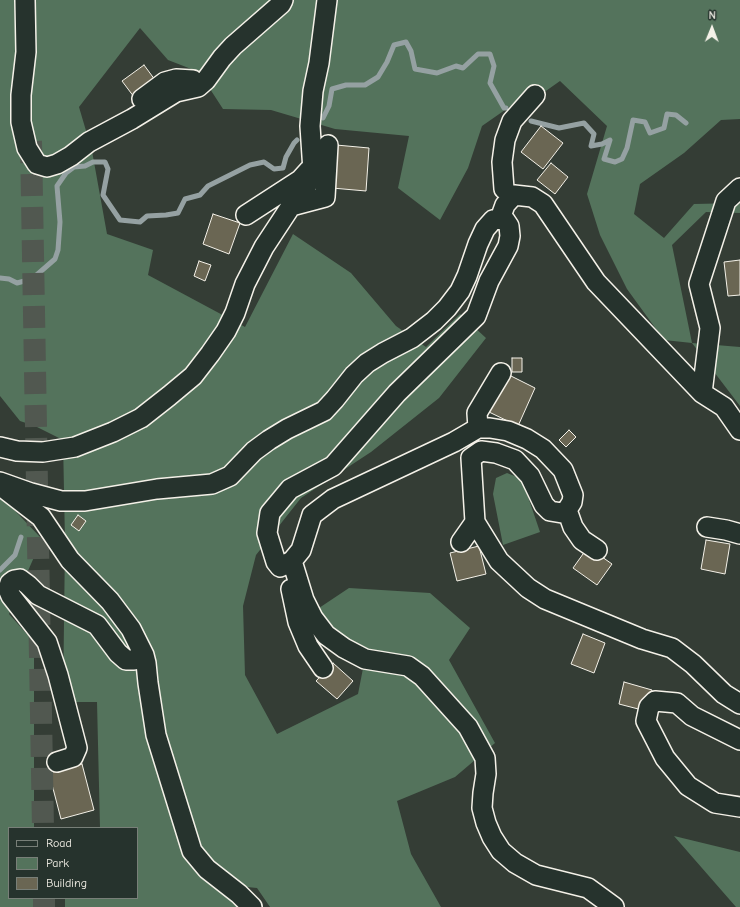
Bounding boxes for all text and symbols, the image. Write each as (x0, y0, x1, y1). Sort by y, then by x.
north arrow (692, 8, 732, 48)
text: N (709, 9, 716, 22)
legend (8, 827, 138, 899)
text: Road (46, 836, 72, 850)
text: Park (46, 856, 69, 870)
text: Building (46, 876, 87, 890)

